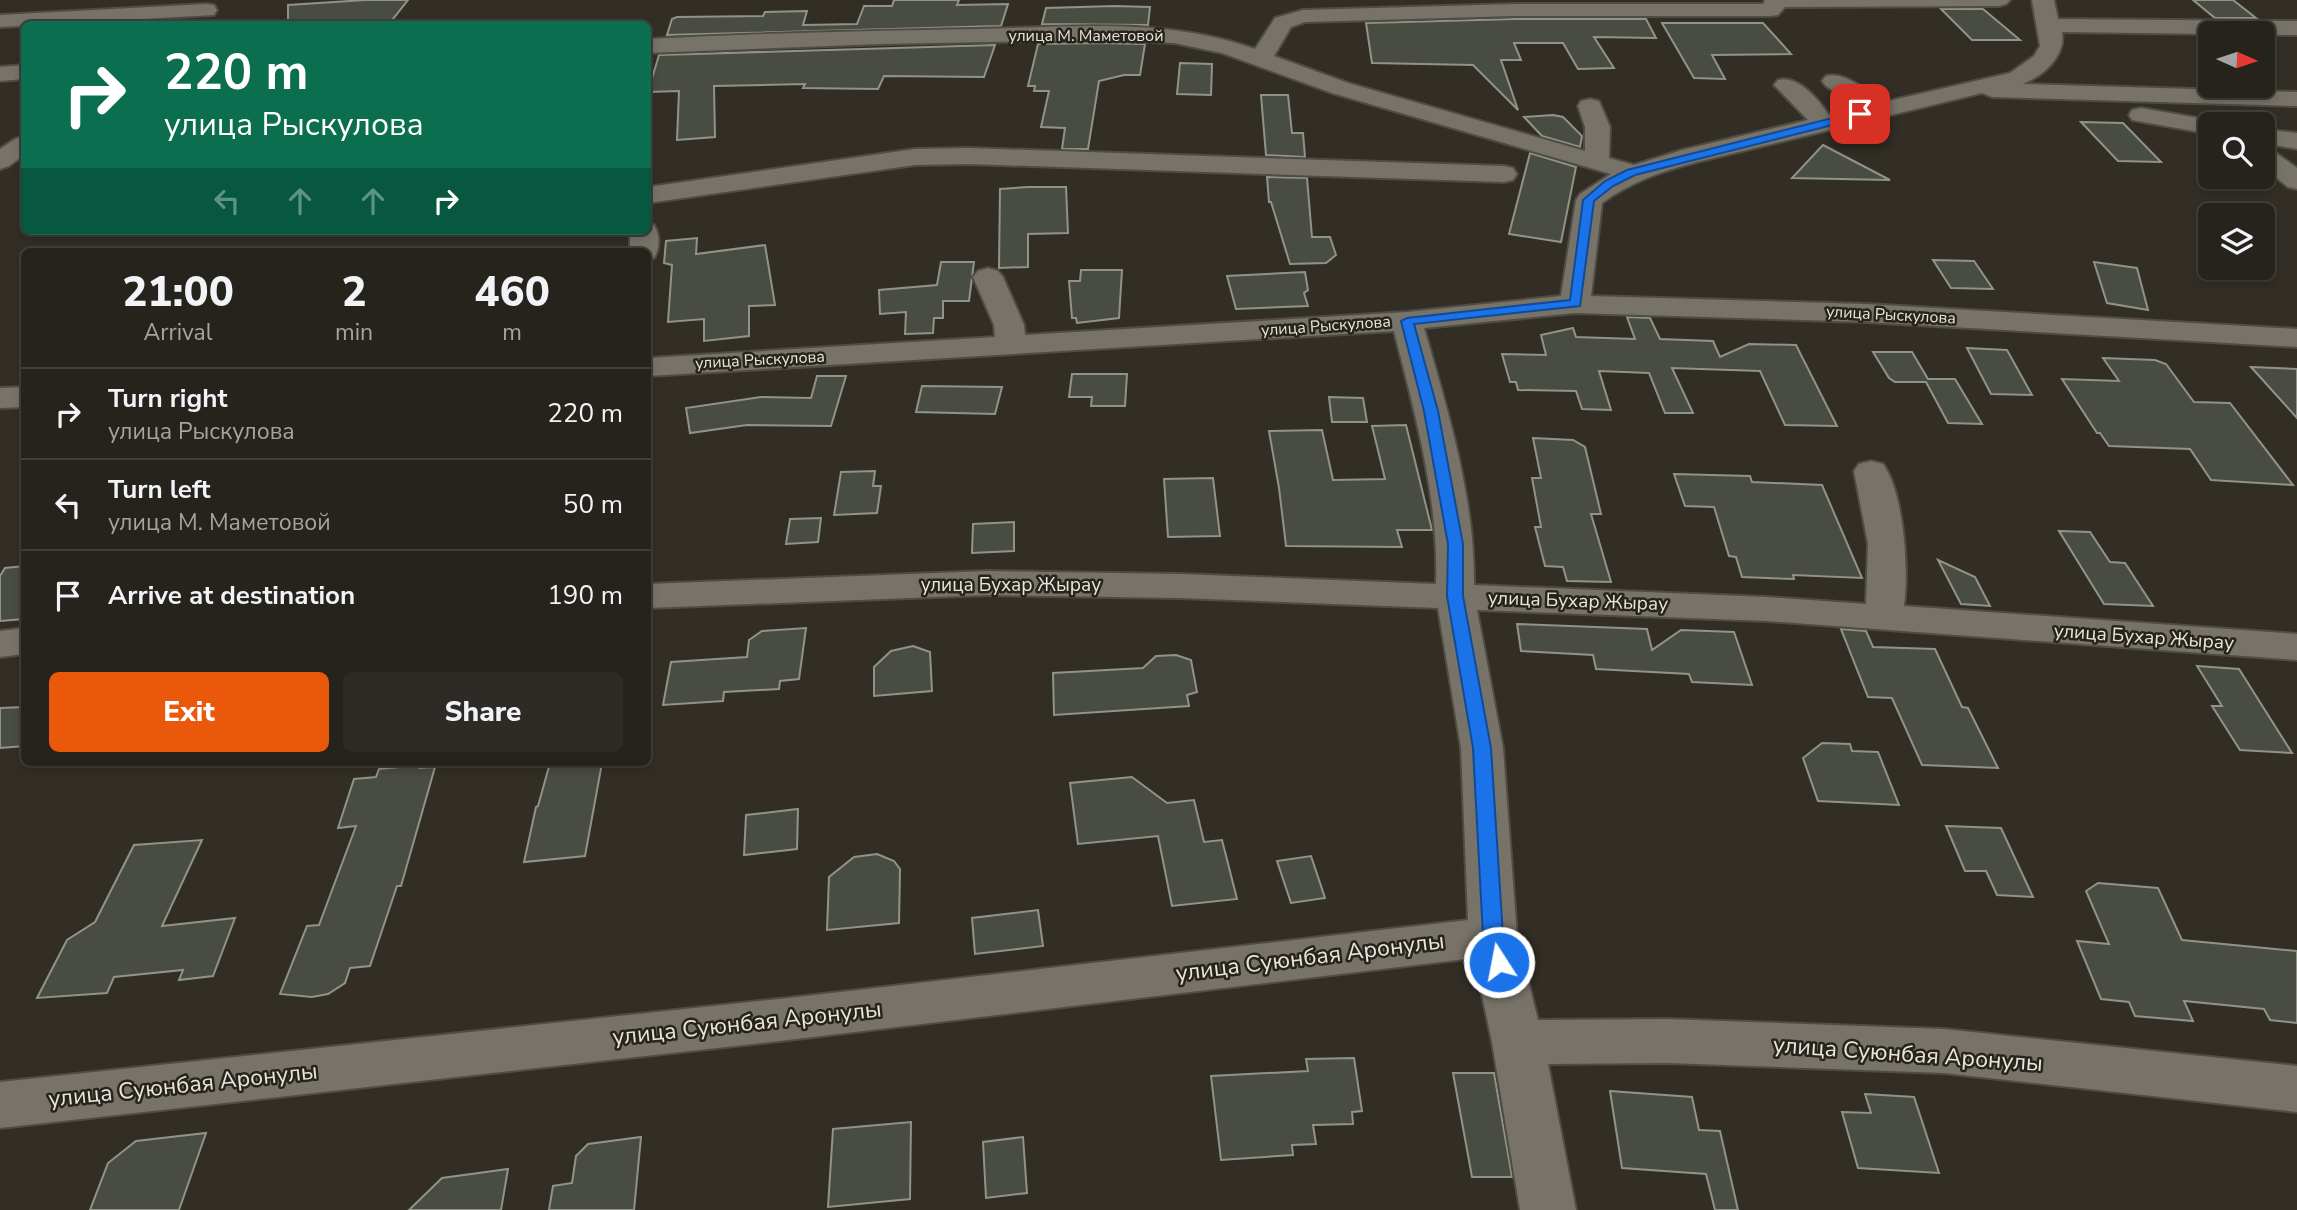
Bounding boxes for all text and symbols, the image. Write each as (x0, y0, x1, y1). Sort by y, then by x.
north arrow (2198, 21, 2275, 98)
map controls (2198, 21, 2275, 280)
street label: улица М. Маметовой (1009, 25, 1163, 47)
text: 220 m (164, 39, 308, 106)
icon: right (49, 49, 140, 140)
pin (1830, 84, 1890, 144)
icon: arrive (1841, 95, 1879, 133)
text: улица Рыскулова (164, 103, 424, 146)
button: search (2198, 112, 2275, 189)
icon: left (208, 182, 246, 220)
icon: ahead (281, 182, 319, 220)
icon: ahead (354, 182, 392, 220)
icon: right (427, 182, 465, 220)
button: layers (2198, 203, 2275, 280)
text: 21:00 (122, 264, 234, 321)
text: 2 (341, 264, 367, 321)
text: 460 (474, 264, 550, 321)
street label: улица Рыскулова (1826, 301, 1956, 329)
street label: улица Рыскулова (1260, 310, 1392, 342)
text: Arrival (143, 317, 213, 348)
text: min (335, 317, 373, 348)
text: m (502, 317, 522, 348)
street label: улица Рыскулова (695, 346, 825, 374)
text: Turn right (108, 381, 227, 416)
icon: right (49, 395, 87, 433)
text: 220 m (547, 396, 623, 431)
text: улица Рыскулова (108, 416, 295, 447)
text: Turn left (108, 472, 211, 507)
icon: left (49, 486, 87, 524)
text: 50 m (563, 487, 623, 522)
text: улица М. Маметовой (108, 507, 331, 538)
street label: улица Бухар Жырау (921, 572, 1101, 598)
icon: arrive (49, 577, 87, 615)
text: Arrive at destination (108, 578, 355, 613)
text: 190 m (547, 578, 623, 613)
street label: улица Бухар Жырау (1487, 585, 1669, 617)
street label: улица Бухар Жырау (2053, 618, 2235, 656)
button: Exit (49, 672, 329, 752)
button: Share (343, 672, 623, 752)
street label: улица Суюнбая Аронулы (1174, 925, 1446, 989)
position arrow (1462, 925, 1536, 999)
street label: улица Суюнбая Аронулы (611, 993, 883, 1053)
street label: улица Суюнбая Аронулы (1772, 1029, 2044, 1079)
street label: улица Суюнбая Аронулы (47, 1055, 319, 1115)

